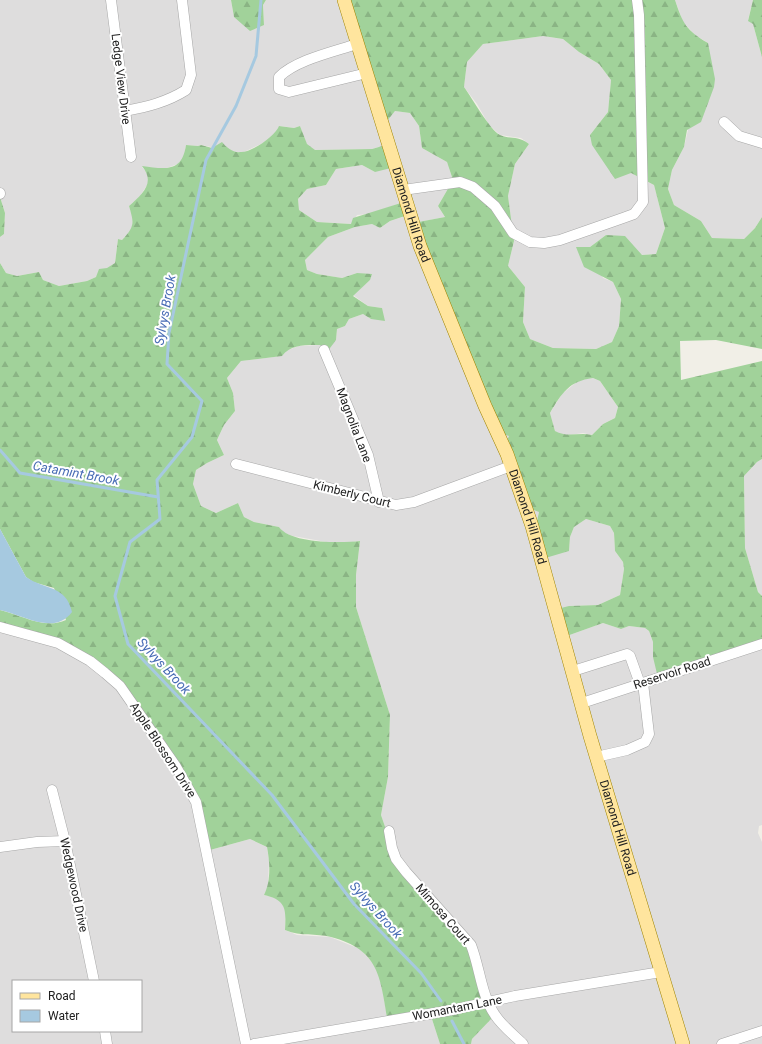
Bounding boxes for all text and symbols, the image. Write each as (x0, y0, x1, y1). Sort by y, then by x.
street label: Ledge View Drive (108, 33, 134, 125)
street label: Diamond Hill Road (389, 166, 433, 264)
water label: Sylvys Brook (151, 273, 179, 346)
street label: Magnolia Lane (333, 386, 375, 464)
water label: Catamint Brook (32, 458, 121, 488)
street label: Diamond Hill Road (506, 467, 549, 566)
street label: Kimberly Court (312, 478, 392, 510)
water label: Sylvys Brook (134, 635, 194, 698)
street label: Reservoir Road (632, 654, 712, 692)
street label: Apple Blossom Drive (127, 700, 199, 800)
street label: Diamond Hill Road (597, 778, 639, 877)
street label: Wedgewood Drive (57, 837, 91, 933)
water label: Sylvys Brook (347, 879, 406, 942)
street label: Mimosa Court (413, 881, 473, 947)
legend (12, 980, 142, 1032)
text: Road (48, 989, 76, 1003)
street label: Womantam Lane (411, 992, 503, 1024)
text: Water (48, 1009, 79, 1023)

